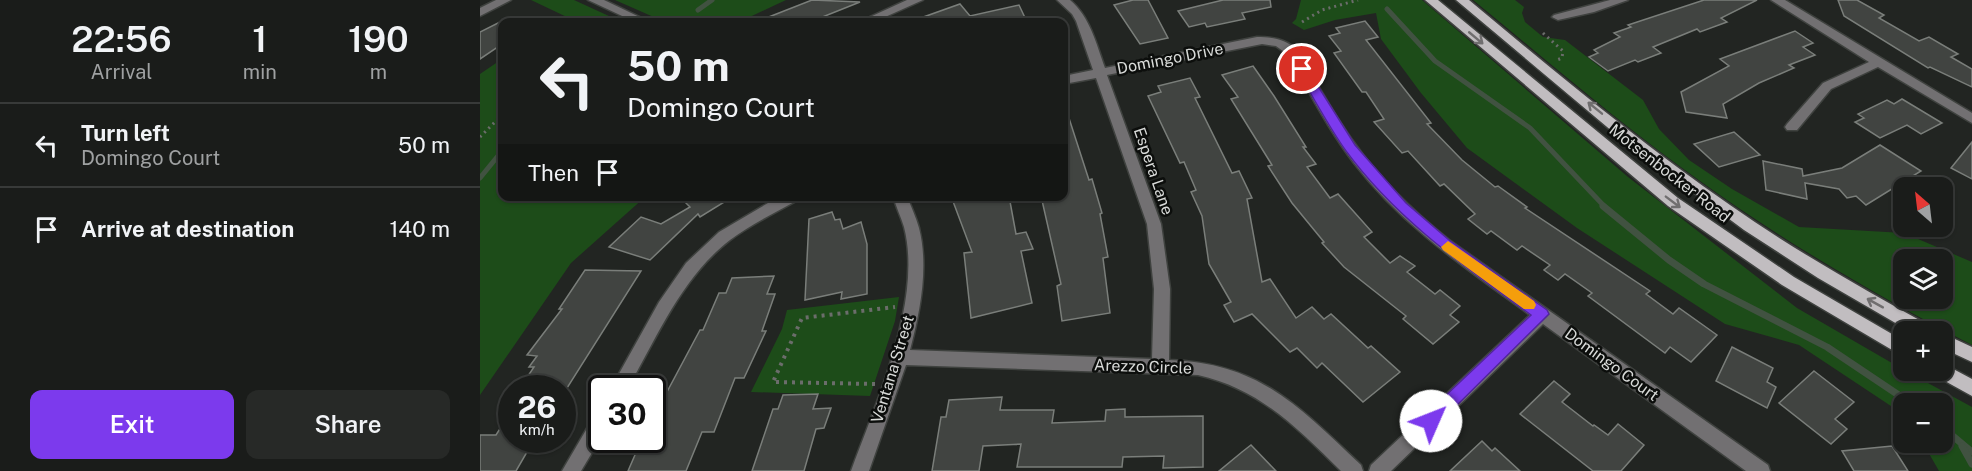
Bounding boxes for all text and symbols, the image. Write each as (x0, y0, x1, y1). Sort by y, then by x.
text: 22:56 (71, 18, 172, 60)
text: 1 (252, 18, 267, 60)
text: 190 (348, 18, 409, 60)
one-way arrow (1468, 31, 1483, 45)
street label: Domingo Drive (1115, 39, 1225, 78)
text: 50 m (627, 41, 730, 90)
icon: left (528, 42, 606, 120)
pin (1276, 43, 1327, 94)
icon: arrive (1285, 52, 1318, 85)
text: Arrival (91, 60, 152, 84)
text: min (243, 60, 277, 84)
text: m (370, 60, 387, 84)
text: Domingo Court (627, 91, 815, 123)
one-way arrow (1587, 102, 1603, 115)
text: Turn left (81, 120, 170, 146)
street label: Motsenbocker Road (1605, 120, 1734, 227)
street label: Espera Lane (1130, 125, 1177, 217)
icon: left (30, 129, 63, 162)
text: 50 m (398, 132, 450, 158)
text: Domingo Court (81, 146, 220, 170)
icon: arrive (591, 156, 624, 189)
text: Then (528, 160, 579, 186)
north arrow (1893, 177, 1953, 237)
map controls (1893, 177, 1953, 453)
one-way arrow (1664, 196, 1680, 208)
icon: arrive (30, 213, 63, 246)
text: Arrive at destination (81, 216, 294, 242)
text: 140 m (389, 216, 450, 242)
button: layers (1893, 249, 1953, 309)
one-way arrow (1867, 297, 1884, 309)
street label: Ventana Street (867, 313, 918, 425)
button: + (1893, 321, 1953, 381)
street label: Domingo Court (1561, 324, 1662, 405)
street label: Arezzo Circle (1094, 355, 1192, 378)
speed limit sign: 30 (588, 375, 666, 453)
text: 26 (518, 389, 556, 425)
position arrow (1399, 389, 1463, 453)
button: Exit (30, 390, 234, 459)
button: Share (246, 390, 450, 459)
button: − (1893, 393, 1953, 453)
text: km/h (519, 421, 555, 438)

